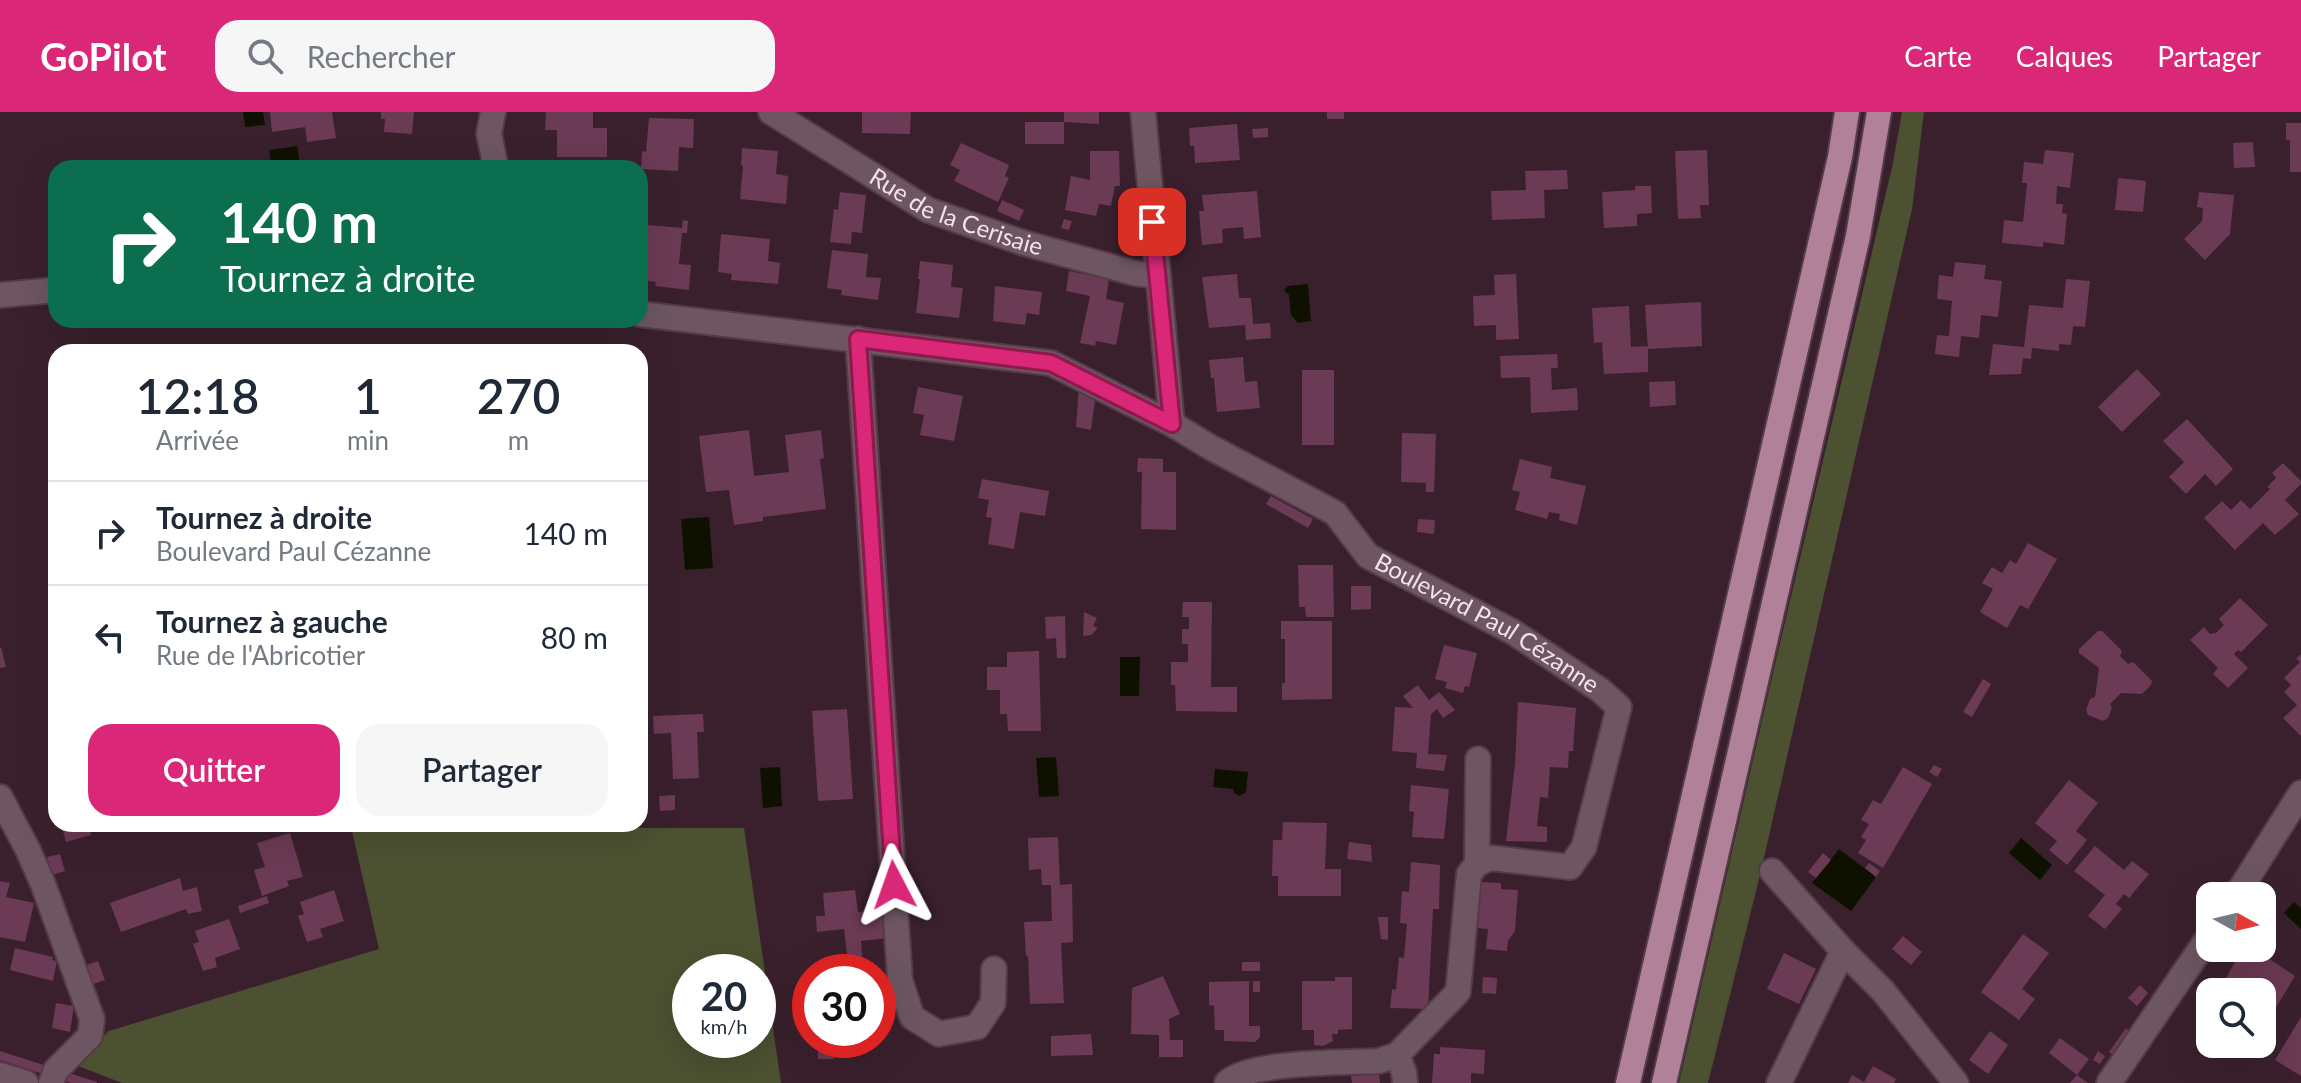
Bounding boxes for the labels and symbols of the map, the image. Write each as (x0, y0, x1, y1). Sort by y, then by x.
street label: Rue de la Cerisaie (865, 161, 1046, 260)
pin (1118, 188, 1186, 256)
street label: Boulevard Paul Cézanne (1370, 546, 1605, 698)
position arrow (852, 843, 936, 927)
north arrow (2196, 882, 2276, 962)
speed limit sign: 30 (792, 954, 896, 1058)

